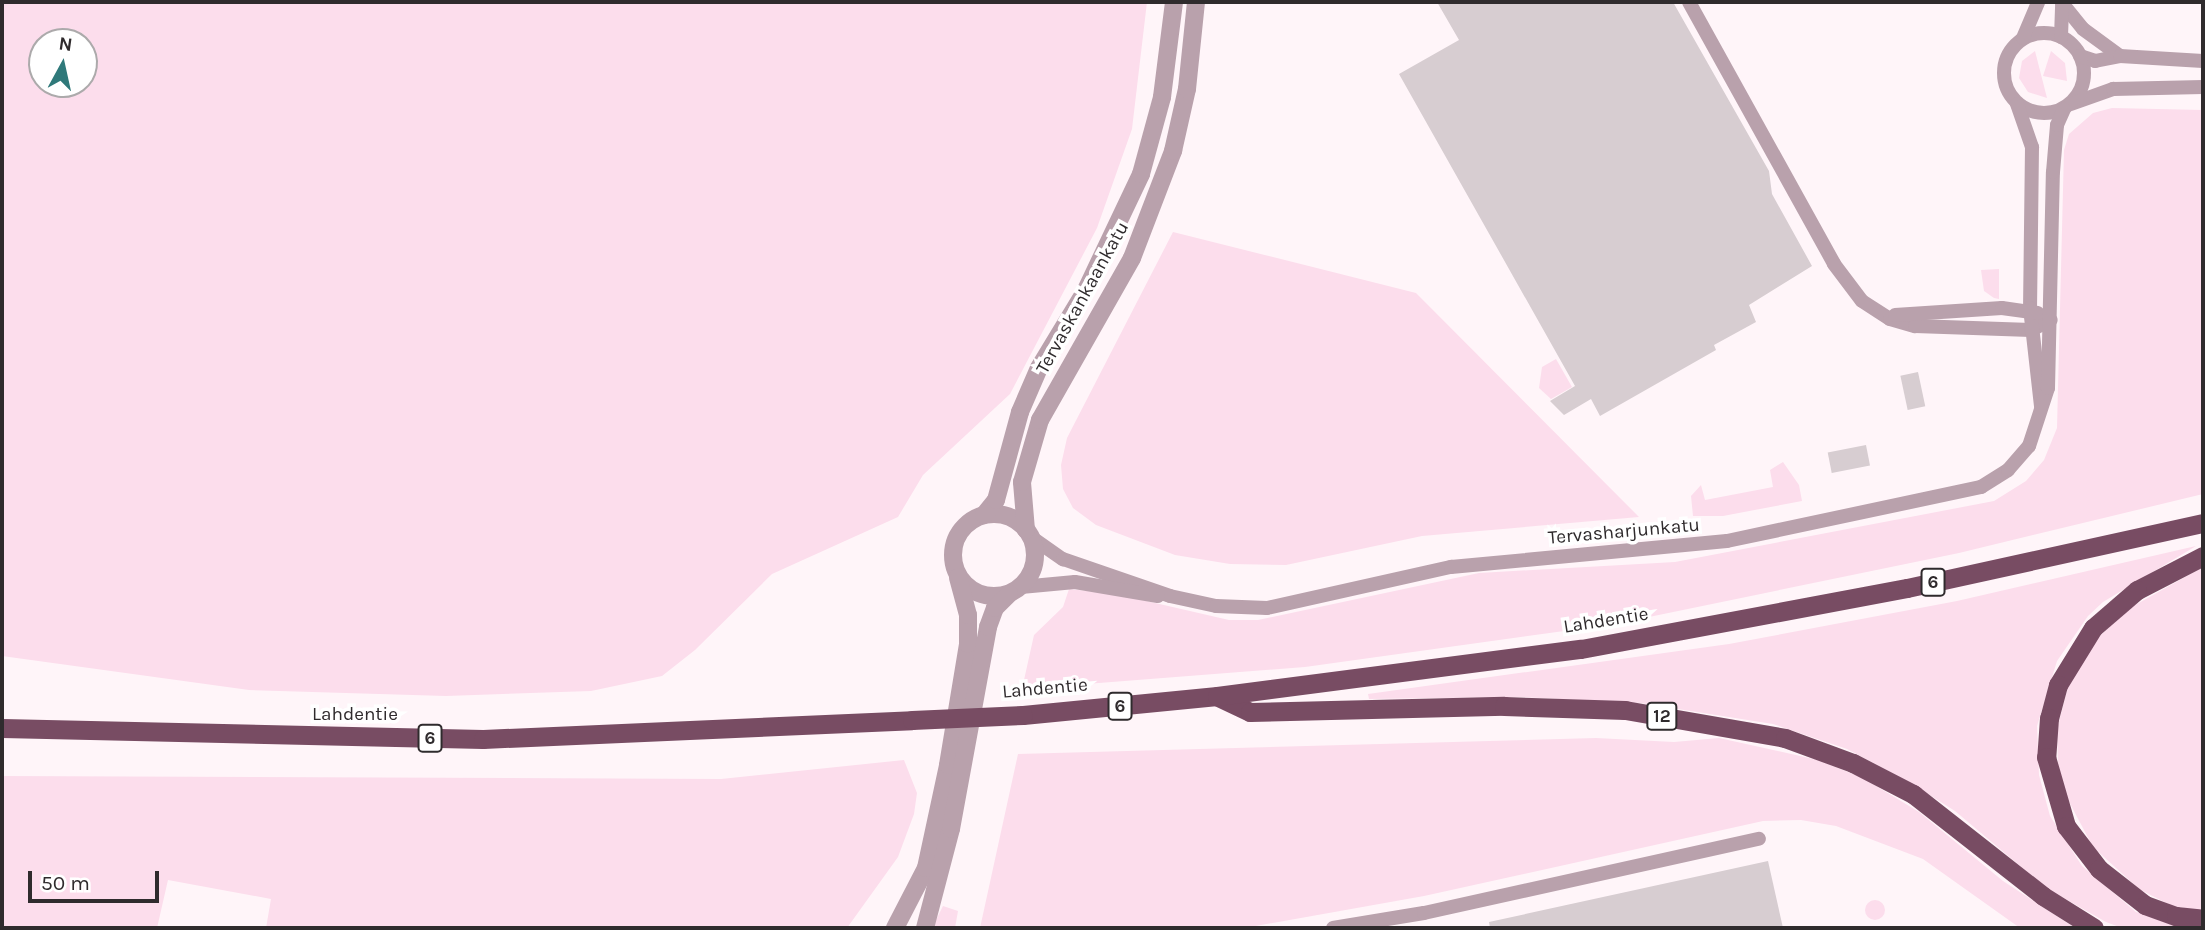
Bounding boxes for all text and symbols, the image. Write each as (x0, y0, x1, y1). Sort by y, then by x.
north arrow (28, 28, 98, 98)
text: N (57, 32, 74, 56)
street label: Tervaskankaankatu (1032, 218, 1134, 378)
street label: Tervasharjunkatu (1547, 514, 1701, 550)
road number: 6 (1919, 568, 1947, 596)
street label: Lahdentie (1562, 603, 1650, 639)
street label: Lahdentie (1001, 674, 1089, 704)
road number: 6 (1106, 692, 1134, 720)
road number: 12 (1646, 702, 1678, 730)
street label: Lahdentie (312, 704, 398, 726)
road number: 6 (416, 724, 444, 752)
scale bar (32, 856, 163, 900)
text: 50 m (41, 871, 90, 895)

